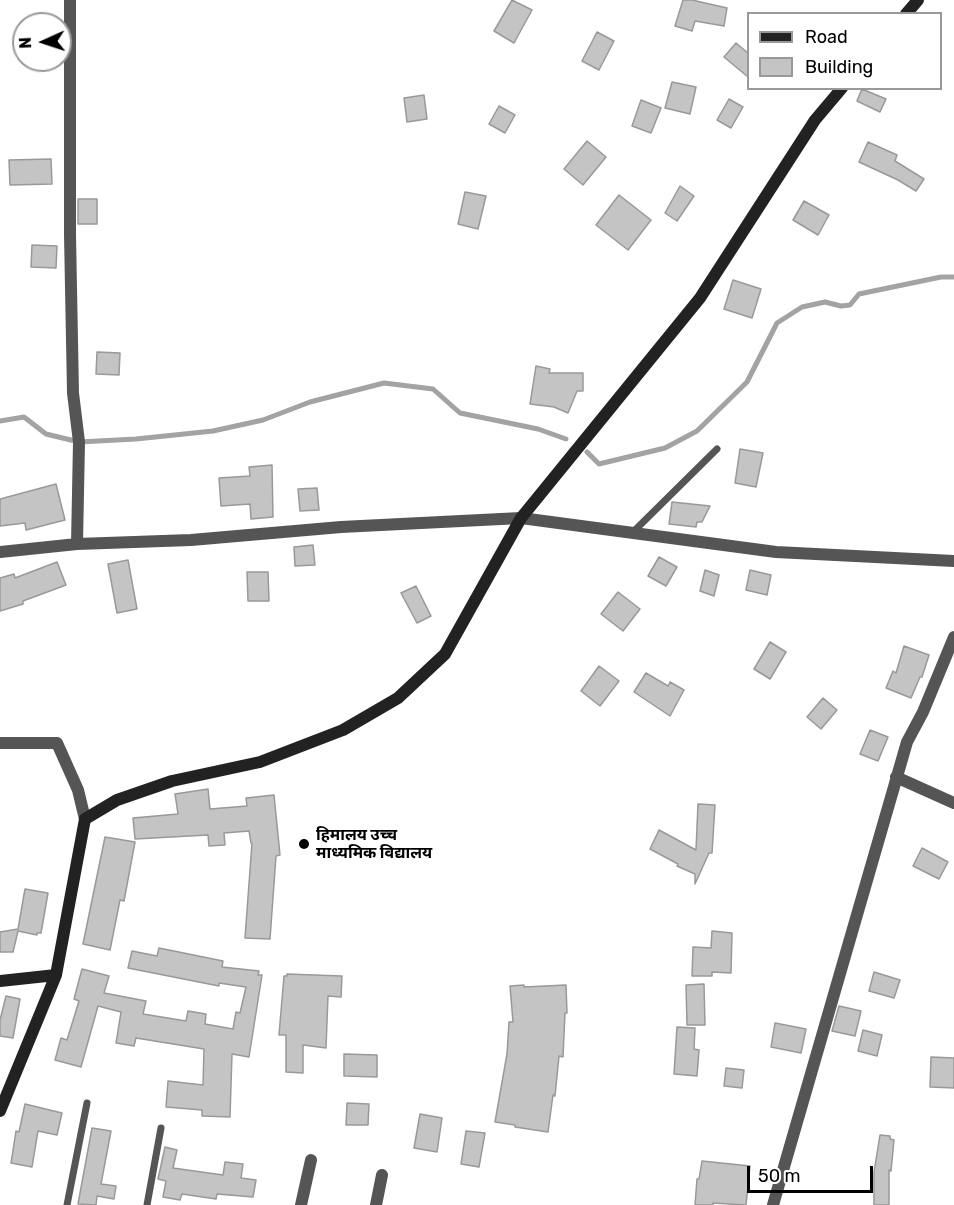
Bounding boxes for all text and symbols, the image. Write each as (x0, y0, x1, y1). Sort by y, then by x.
north arrow (12, 12, 72, 72)
legend (747, 12, 942, 90)
text: Road (805, 26, 848, 48)
text: N (16, 37, 35, 49)
text: Building (805, 56, 873, 78)
place label: हिमालय उच्च माध्यमिक विद्यालय (316, 825, 432, 863)
marker: हिमालय उच्च माध्यमिक विद्यालय (297, 837, 311, 851)
scale bar (750, 1154, 876, 1192)
text: 50 m (758, 1165, 801, 1187)

